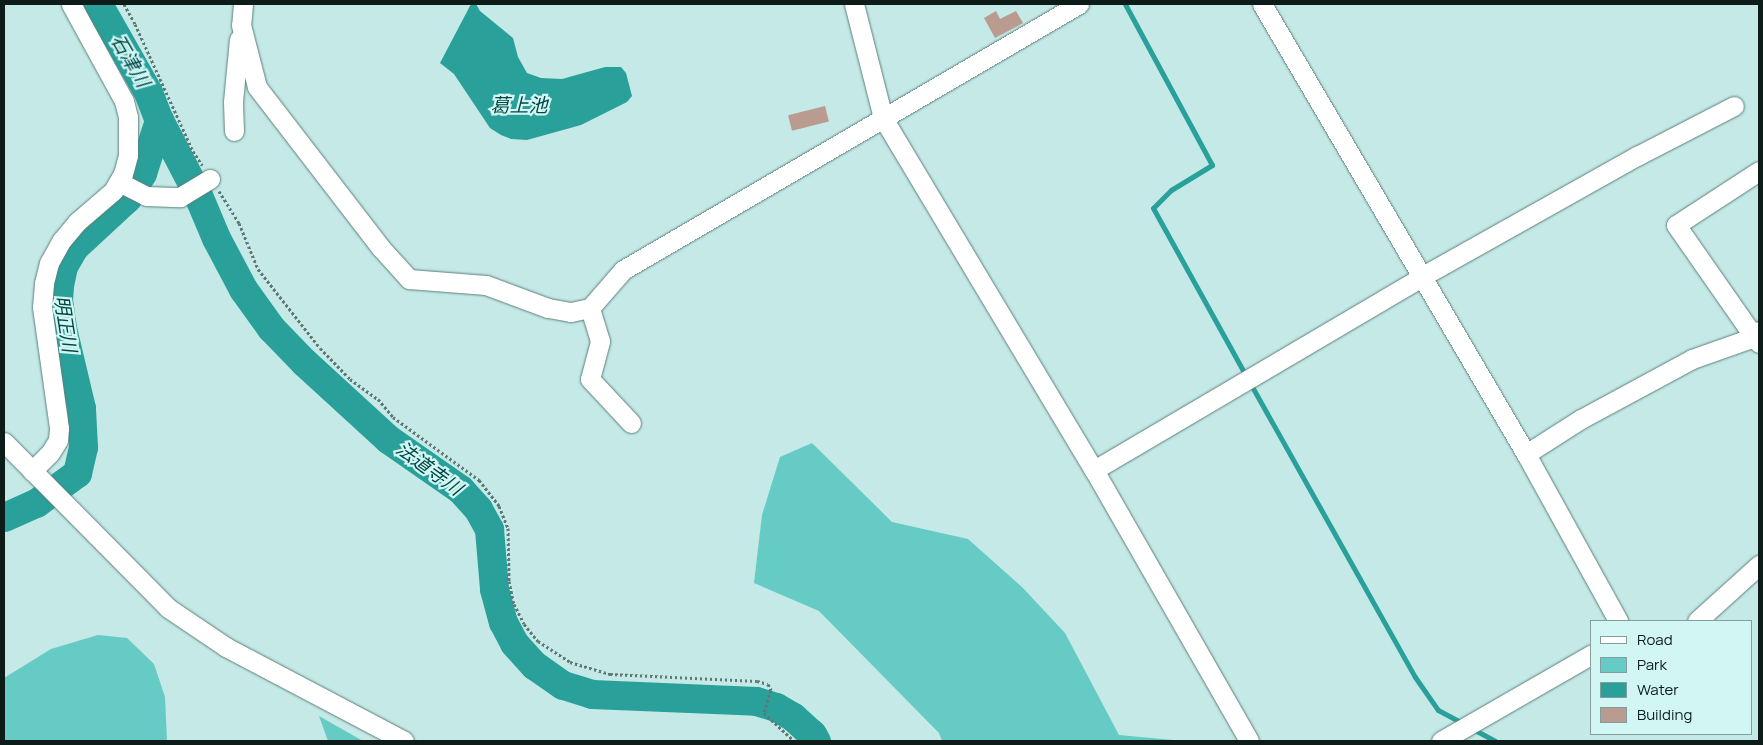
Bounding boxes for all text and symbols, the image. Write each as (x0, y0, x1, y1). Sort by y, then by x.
water label: 石津川 (106, 31, 154, 91)
water label: 葛上池 (491, 95, 547, 117)
water label: 明正川 (49, 294, 81, 354)
water label: 法道寺川 (392, 437, 466, 501)
legend (1590, 620, 1753, 735)
text: Road (1637, 629, 1673, 650)
text: Park (1637, 654, 1667, 675)
text: Water (1637, 679, 1679, 700)
text: Building (1637, 704, 1692, 725)

